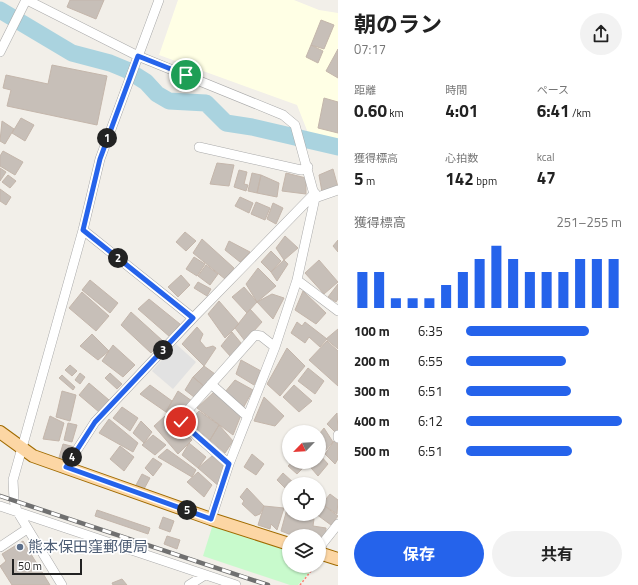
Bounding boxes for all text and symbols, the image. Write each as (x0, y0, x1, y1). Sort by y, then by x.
text: 朝のラン (354, 7, 442, 41)
button: share (580, 13, 622, 55)
text: 07:17 (354, 39, 386, 59)
pin (169, 58, 203, 92)
icon: arrive (175, 64, 197, 86)
text: 距離 (354, 82, 376, 98)
text: 時間 (445, 82, 467, 98)
text: ペース (537, 82, 569, 98)
text: 0.60 (354, 98, 387, 124)
text: 4:01 (445, 98, 478, 124)
text: 6:41 (537, 98, 570, 124)
text: km (387, 105, 404, 121)
text: /km (570, 105, 591, 121)
pin: 1 (97, 128, 117, 148)
text: 1 (104, 130, 110, 146)
text: kcal (537, 149, 555, 165)
text: 獲得標高 (354, 150, 398, 166)
text: 心拍数 (445, 150, 478, 166)
text: 47 (537, 165, 556, 191)
text: 5 (354, 166, 364, 192)
text: 142 (445, 166, 474, 192)
text: m (364, 173, 375, 189)
text: bpm (474, 173, 497, 189)
text: 獲得標高 (354, 212, 406, 232)
text: 251–255 m (556, 212, 622, 232)
pin: 2 (108, 248, 128, 268)
text: 2 (115, 250, 121, 266)
text: 100 m (354, 321, 390, 341)
text: 6:35 (418, 321, 443, 341)
pin: 3 (153, 340, 173, 360)
text: 3 (160, 342, 166, 358)
text: 200 m (354, 351, 390, 371)
text: 6:55 (418, 351, 443, 371)
text: 300 m (354, 381, 390, 401)
text: 6:51 (418, 381, 443, 401)
pin (164, 405, 198, 439)
icon: check (170, 411, 192, 433)
text: 400 m (354, 411, 390, 431)
text: 6:12 (418, 411, 443, 431)
north arrow (282, 425, 326, 469)
map controls (282, 425, 326, 573)
text: 500 m (354, 441, 390, 461)
text: 6:51 (418, 441, 443, 461)
pin: 4 (62, 447, 82, 467)
text: 4 (69, 449, 75, 465)
button: locate (282, 477, 326, 521)
pin: 5 (177, 500, 197, 520)
text: 5 (184, 502, 190, 518)
button: layers (282, 529, 326, 573)
button: 保存 (354, 531, 484, 577)
button: 共有 (492, 531, 622, 577)
place label: 熊本保田窪郵便局 (28, 535, 148, 558)
marker: 熊本保田窪郵便局 (15, 542, 25, 552)
scale bar (12, 557, 82, 576)
text: 50 m (18, 558, 42, 574)

